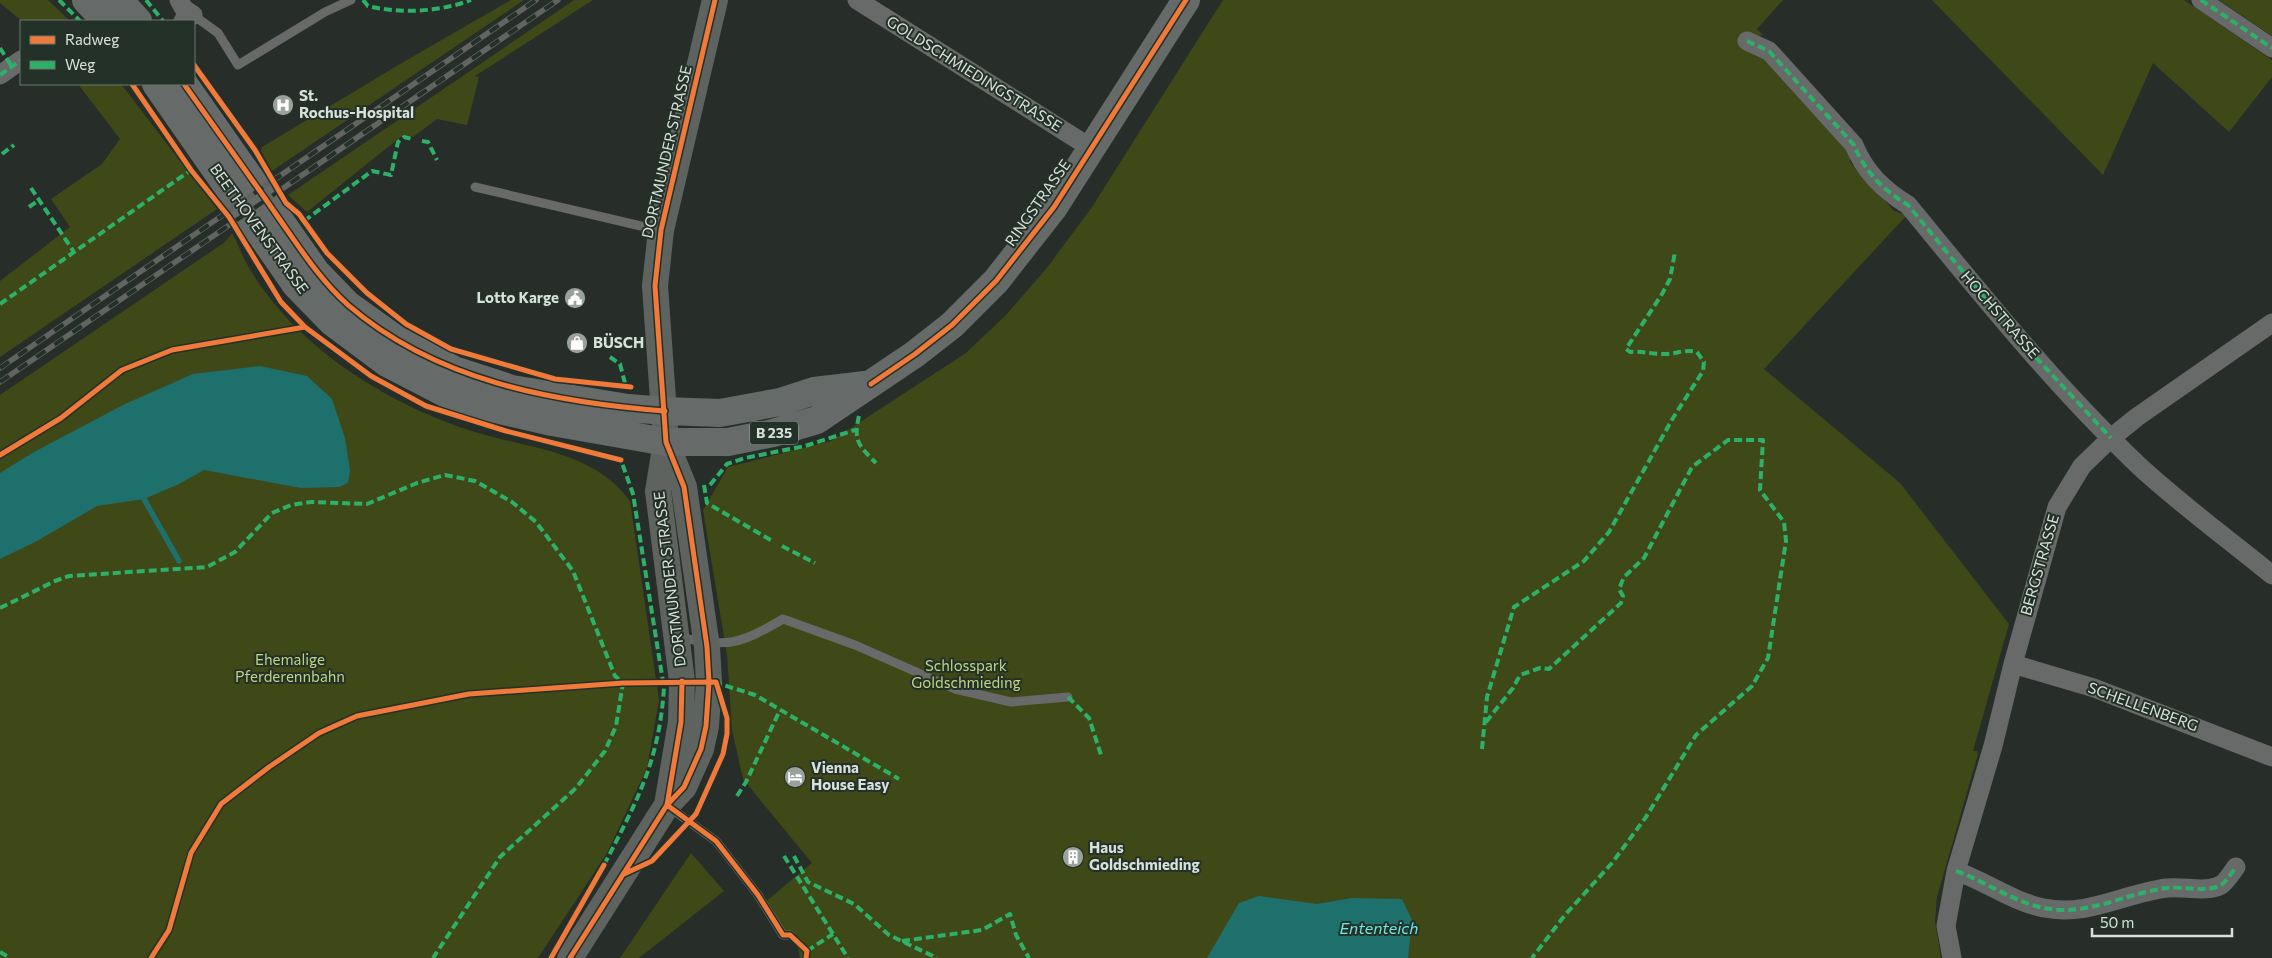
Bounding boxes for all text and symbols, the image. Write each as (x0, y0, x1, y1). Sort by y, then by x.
street label: GOLDSCHMIEDINGSTRASSE (884, 12, 1066, 135)
legend (20, 20, 195, 85)
text: Radweg (65, 30, 119, 48)
text: Weg (65, 55, 95, 73)
street label: DORTMUNDER STRASSE (637, 64, 695, 240)
place label: St. Rochus-Hospital (299, 86, 414, 121)
hospital icon: St. Rochus-Hospital (271, 93, 295, 117)
street label: RINGSTRASSE (1001, 156, 1074, 249)
street label: BEETHOVENSTRASSE (207, 160, 313, 297)
street label: HOCHSTRASSE (1958, 267, 2044, 362)
public building icon: Lotto Karge (563, 286, 587, 310)
place label: Lotto Karge (476, 288, 559, 306)
shop icon: BÜSCH (565, 331, 589, 355)
place label: BÜSCH (593, 333, 644, 351)
road number: B 235 (750, 422, 798, 444)
street label: DORTMUNDER STRASSE (649, 490, 689, 668)
street label: BERGSTRASSE (2016, 512, 2062, 617)
park label: Ehemalige Pferderennbahn (235, 650, 345, 685)
park label: Schlosspark Goldschmieding (911, 656, 1021, 691)
street label: SCHELLENBERG (2086, 678, 2201, 734)
place label: Vienna House Easy (811, 758, 890, 793)
hotel icon: Vienna House Easy (783, 765, 807, 789)
place label: Haus Goldschmieding (1089, 838, 1200, 873)
building icon: Haus Goldschmieding (1061, 845, 1085, 869)
scale bar (2092, 906, 2232, 938)
text: 50 m (2100, 913, 2134, 931)
water label: Ententeich (1340, 918, 1418, 937)

